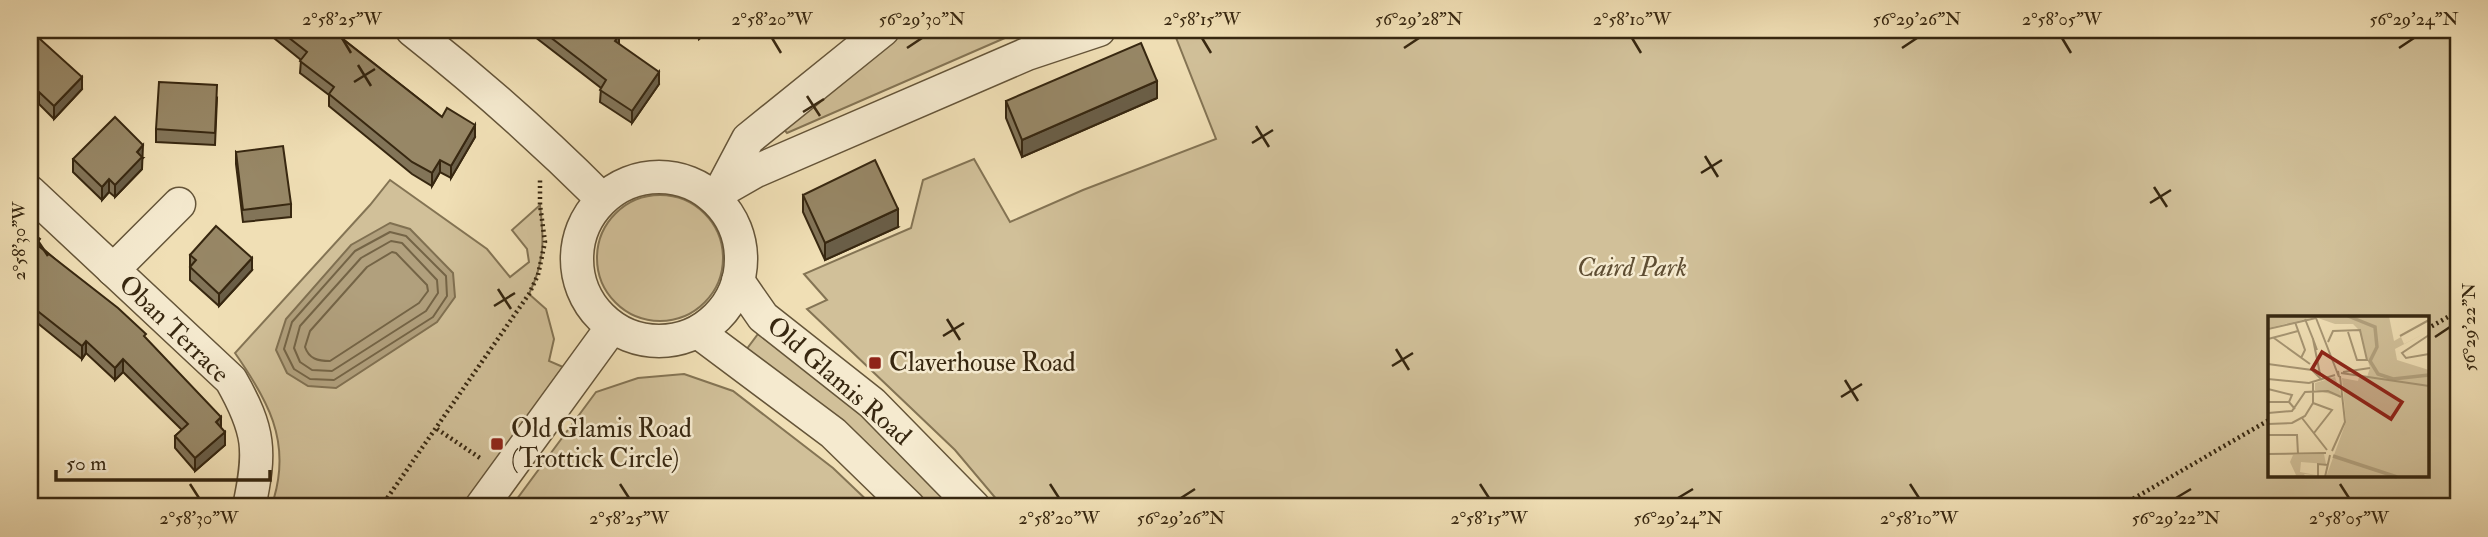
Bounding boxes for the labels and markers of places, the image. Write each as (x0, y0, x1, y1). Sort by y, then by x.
place label: Claverhouse Road (889, 347, 1076, 379)
marker: Claverhouse Road (867, 355, 883, 371)
place label: Old Glamis Road (Trottick Circle) (511, 413, 692, 475)
marker: Old Glamis Road (Trottick Circle) (489, 436, 505, 452)

